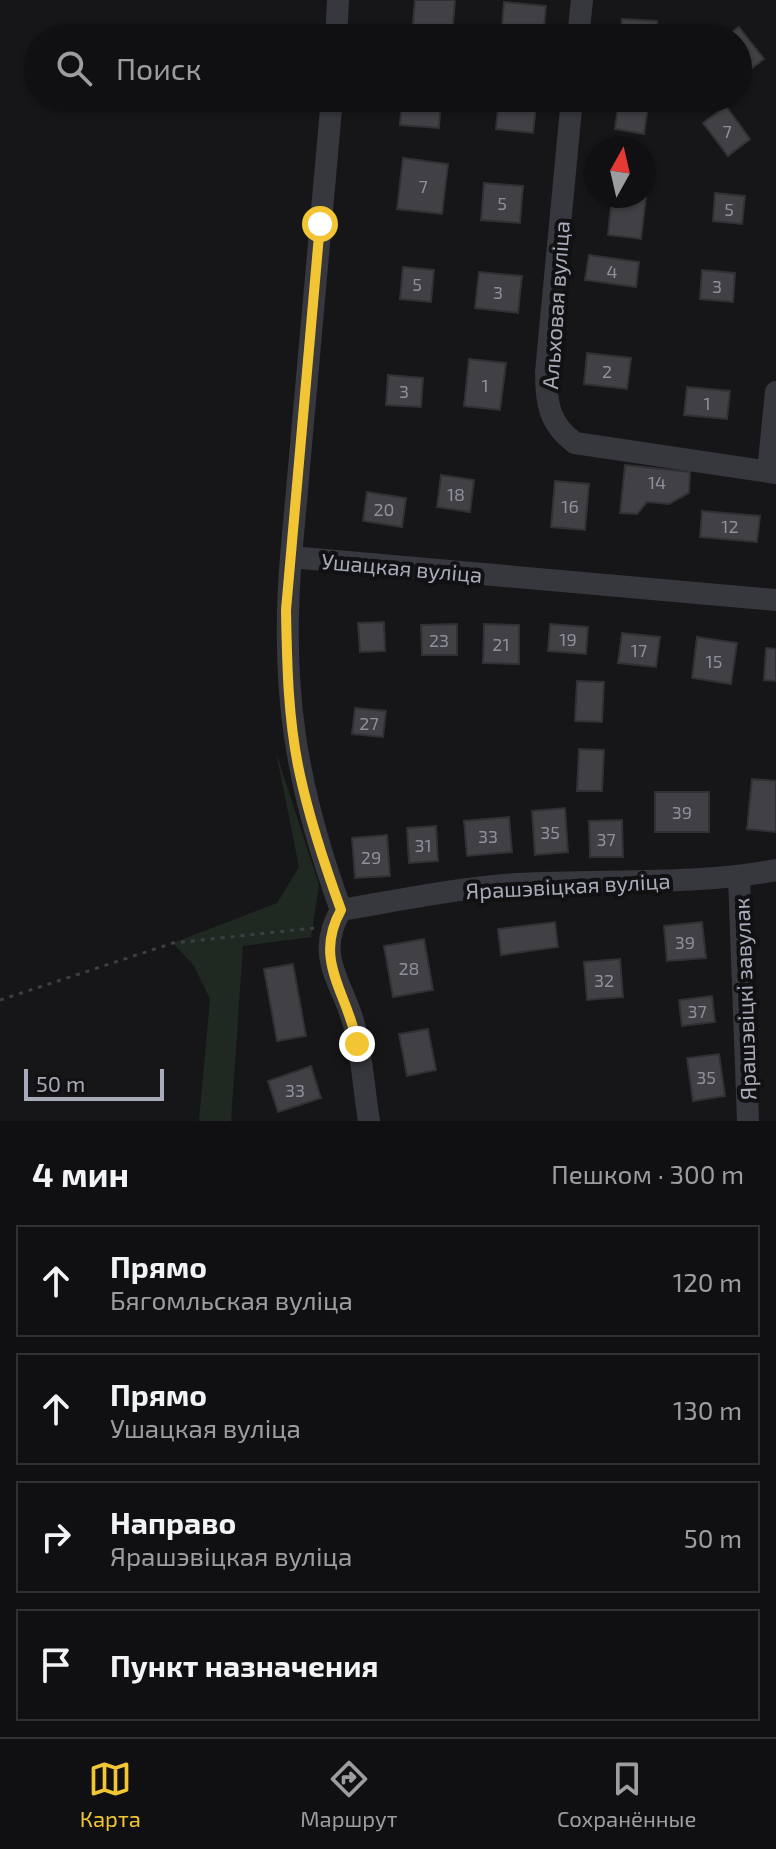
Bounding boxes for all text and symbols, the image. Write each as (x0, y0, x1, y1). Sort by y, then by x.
search box (24, 24, 752, 112)
icon: search (52, 46, 96, 90)
text: Поиск (116, 50, 202, 86)
house number: 7 (722, 120, 732, 142)
north arrow (584, 136, 656, 208)
house number: 7 (418, 175, 428, 197)
house number: 5 (497, 192, 507, 214)
house number: 5 (724, 198, 734, 220)
route start (302, 206, 338, 242)
street label: Альховая вуліца (536, 220, 575, 390)
house number: 4 (606, 260, 618, 282)
house number: 5 (412, 273, 422, 295)
house number: 3 (712, 275, 722, 297)
house number: 3 (493, 281, 503, 303)
house number: 2 (602, 360, 612, 382)
house number: 1 (481, 374, 489, 396)
house number: 3 (399, 380, 409, 402)
house number: 1 (703, 392, 711, 414)
house number: 14 (648, 471, 666, 493)
house number: 18 (447, 483, 465, 505)
house number: 16 (561, 495, 579, 517)
house number: 20 (374, 498, 394, 520)
house number: 12 (721, 515, 739, 537)
street label: Ушацкая вуліца (320, 547, 484, 588)
house number: 19 (559, 628, 577, 650)
house number: 23 (429, 629, 449, 651)
house number: 21 (492, 633, 510, 655)
house number: 17 (631, 639, 647, 661)
house number: 15 (706, 650, 722, 672)
house number: 27 (359, 712, 379, 734)
house number: 39 (672, 801, 692, 823)
house number: 35 (540, 821, 560, 843)
house number: 33 (478, 825, 498, 847)
house number: 37 (596, 828, 616, 850)
house number: 31 (414, 834, 432, 856)
house number: 29 (361, 846, 381, 868)
street label: Ярашэвіцкая вуліца (465, 867, 671, 904)
street label: Ярашэвіцкі завулак (727, 897, 762, 1101)
house number: 39 (675, 931, 695, 953)
house number: 28 (398, 957, 420, 979)
house number: 32 (594, 969, 614, 991)
house number: 37 (687, 1000, 707, 1022)
route end (339, 1026, 375, 1062)
scale bar (24, 1065, 164, 1101)
house number: 35 (696, 1066, 716, 1088)
text: 50 m (36, 1070, 85, 1096)
house number: 33 (285, 1079, 305, 1101)
text: 4 мин (32, 1153, 129, 1194)
text: Пешком · 300 m (551, 1158, 744, 1189)
text: Прямо (110, 1248, 207, 1284)
icon: ahead (34, 1259, 78, 1303)
text: 120 m (673, 1266, 742, 1297)
text: Бягомльская вуліца (110, 1284, 353, 1315)
text: Прямо (110, 1376, 207, 1412)
icon: ahead (34, 1387, 78, 1431)
text: 130 m (673, 1394, 742, 1425)
text: Ушацкая вуліца (110, 1412, 301, 1443)
text: Направо (110, 1504, 236, 1540)
icon: right (34, 1515, 78, 1559)
text: 50 m (684, 1522, 742, 1553)
text: Ярашэвіцкая вуліца (110, 1540, 352, 1571)
icon: arrive (34, 1643, 78, 1687)
text: Пункт назначения (110, 1647, 378, 1683)
tab: Карта (80, 1757, 141, 1831)
tab: Маршрут (300, 1757, 397, 1831)
tab: Сохранённые (557, 1757, 696, 1831)

